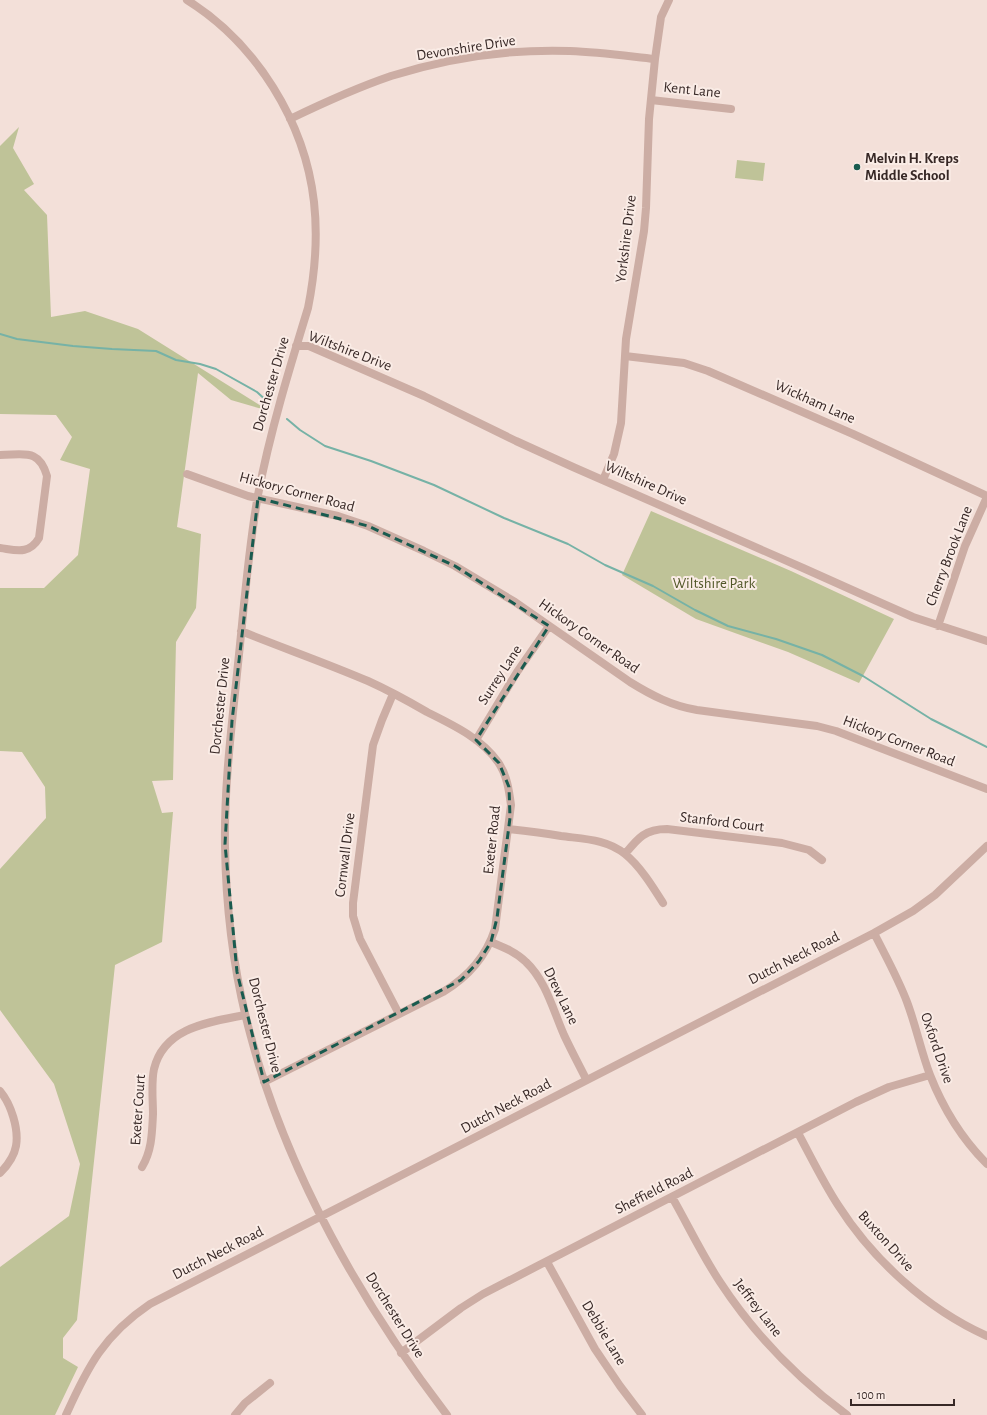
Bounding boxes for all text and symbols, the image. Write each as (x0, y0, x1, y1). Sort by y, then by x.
street label: Devonshire Drive (415, 33, 517, 63)
street label: Kent Lane (663, 80, 721, 100)
place label: Melvin H. Kreps Middle School (865, 151, 959, 183)
marker: Melvin H. Kreps Middle School (852, 162, 862, 172)
street label: Yorkshire Drive (613, 194, 639, 284)
street label: Wiltshire Drive (306, 328, 394, 374)
street label: Dorchester Drive (250, 335, 292, 433)
street label: Wickham Lane (772, 378, 858, 426)
street label: Wiltshire Drive (603, 458, 689, 508)
street label: Hickory Corner Road (238, 469, 357, 515)
street label: Cherry Brook Lane (923, 504, 975, 608)
park label: Wiltshire Park (673, 576, 755, 591)
street label: Hickory Corner Road (536, 596, 642, 676)
street label: Surrey Lane (475, 642, 525, 707)
street label: Dorchester Drive (207, 657, 233, 755)
street label: Hickory Corner Road (841, 713, 957, 769)
street label: Exeter Road (481, 805, 503, 875)
street label: Stanford Court (679, 809, 765, 835)
street label: Cornwall Drive (332, 812, 358, 898)
street label: Dutch Neck Road (746, 929, 842, 987)
street label: Drew Lane (541, 965, 581, 1027)
street label: Dorchester Drive (246, 976, 284, 1074)
street label: Oxford Drive (918, 1011, 956, 1085)
street label: Exeter Court (128, 1074, 148, 1146)
street label: Dutch Neck Road (458, 1076, 554, 1136)
street label: Sheffield Road (613, 1165, 696, 1217)
street label: Buxton Drive (855, 1208, 917, 1274)
street label: Dutch Neck Road (170, 1224, 266, 1282)
street label: Dorchester Drive (363, 1270, 427, 1361)
street label: Jeffrey Lane (731, 1276, 785, 1340)
street label: Debbie Lane (579, 1298, 629, 1368)
scale bar (851, 1381, 954, 1407)
text: 100 m (857, 1389, 885, 1401)

